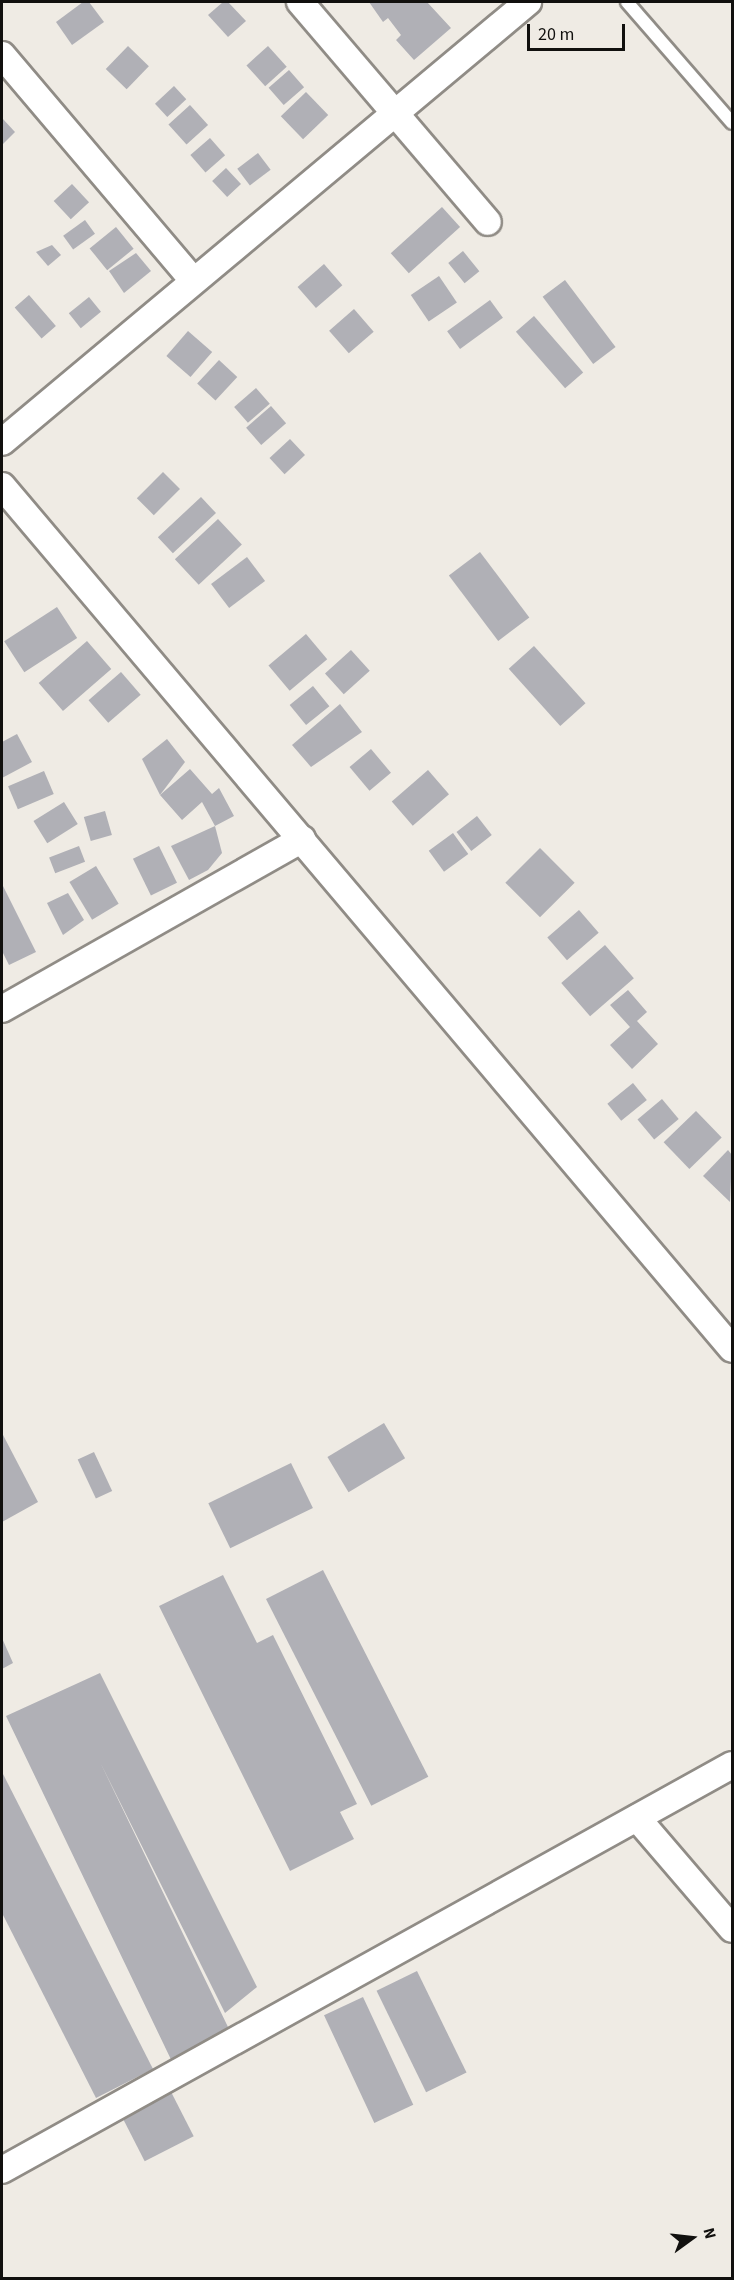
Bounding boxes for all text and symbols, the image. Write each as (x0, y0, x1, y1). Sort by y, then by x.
scale bar (530, 12, 628, 50)
text: 20 m (538, 22, 574, 47)
north arrow (662, 2208, 722, 2268)
text: N (697, 2225, 721, 2241)

